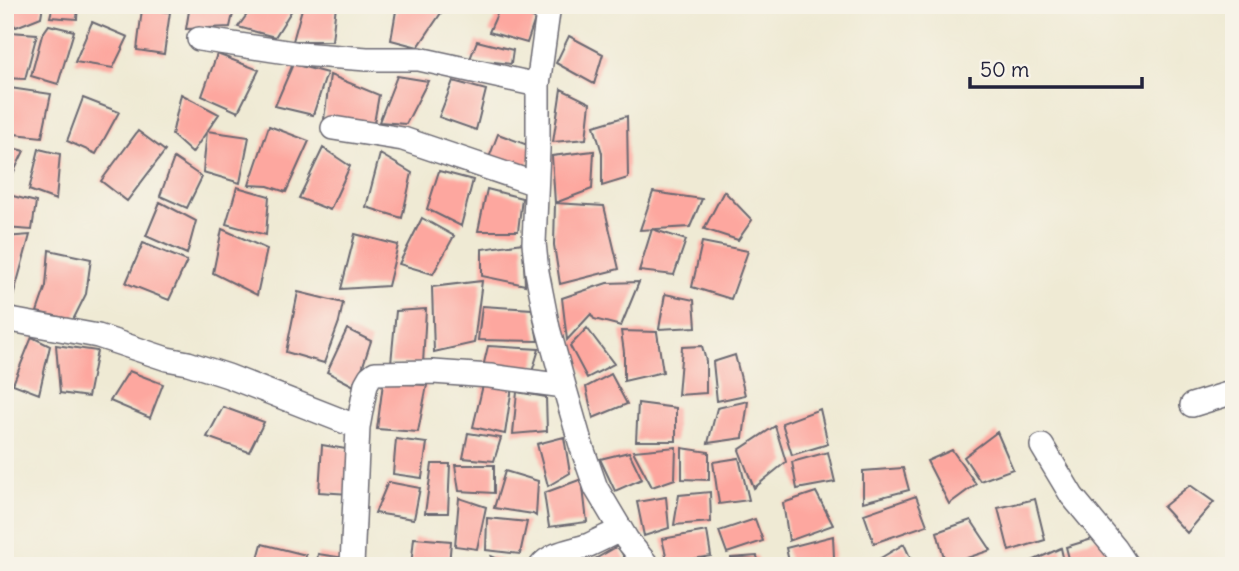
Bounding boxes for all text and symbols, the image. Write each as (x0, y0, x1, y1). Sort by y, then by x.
scale bar (970, 46, 1141, 90)
text: 50 m (980, 56, 1029, 83)

